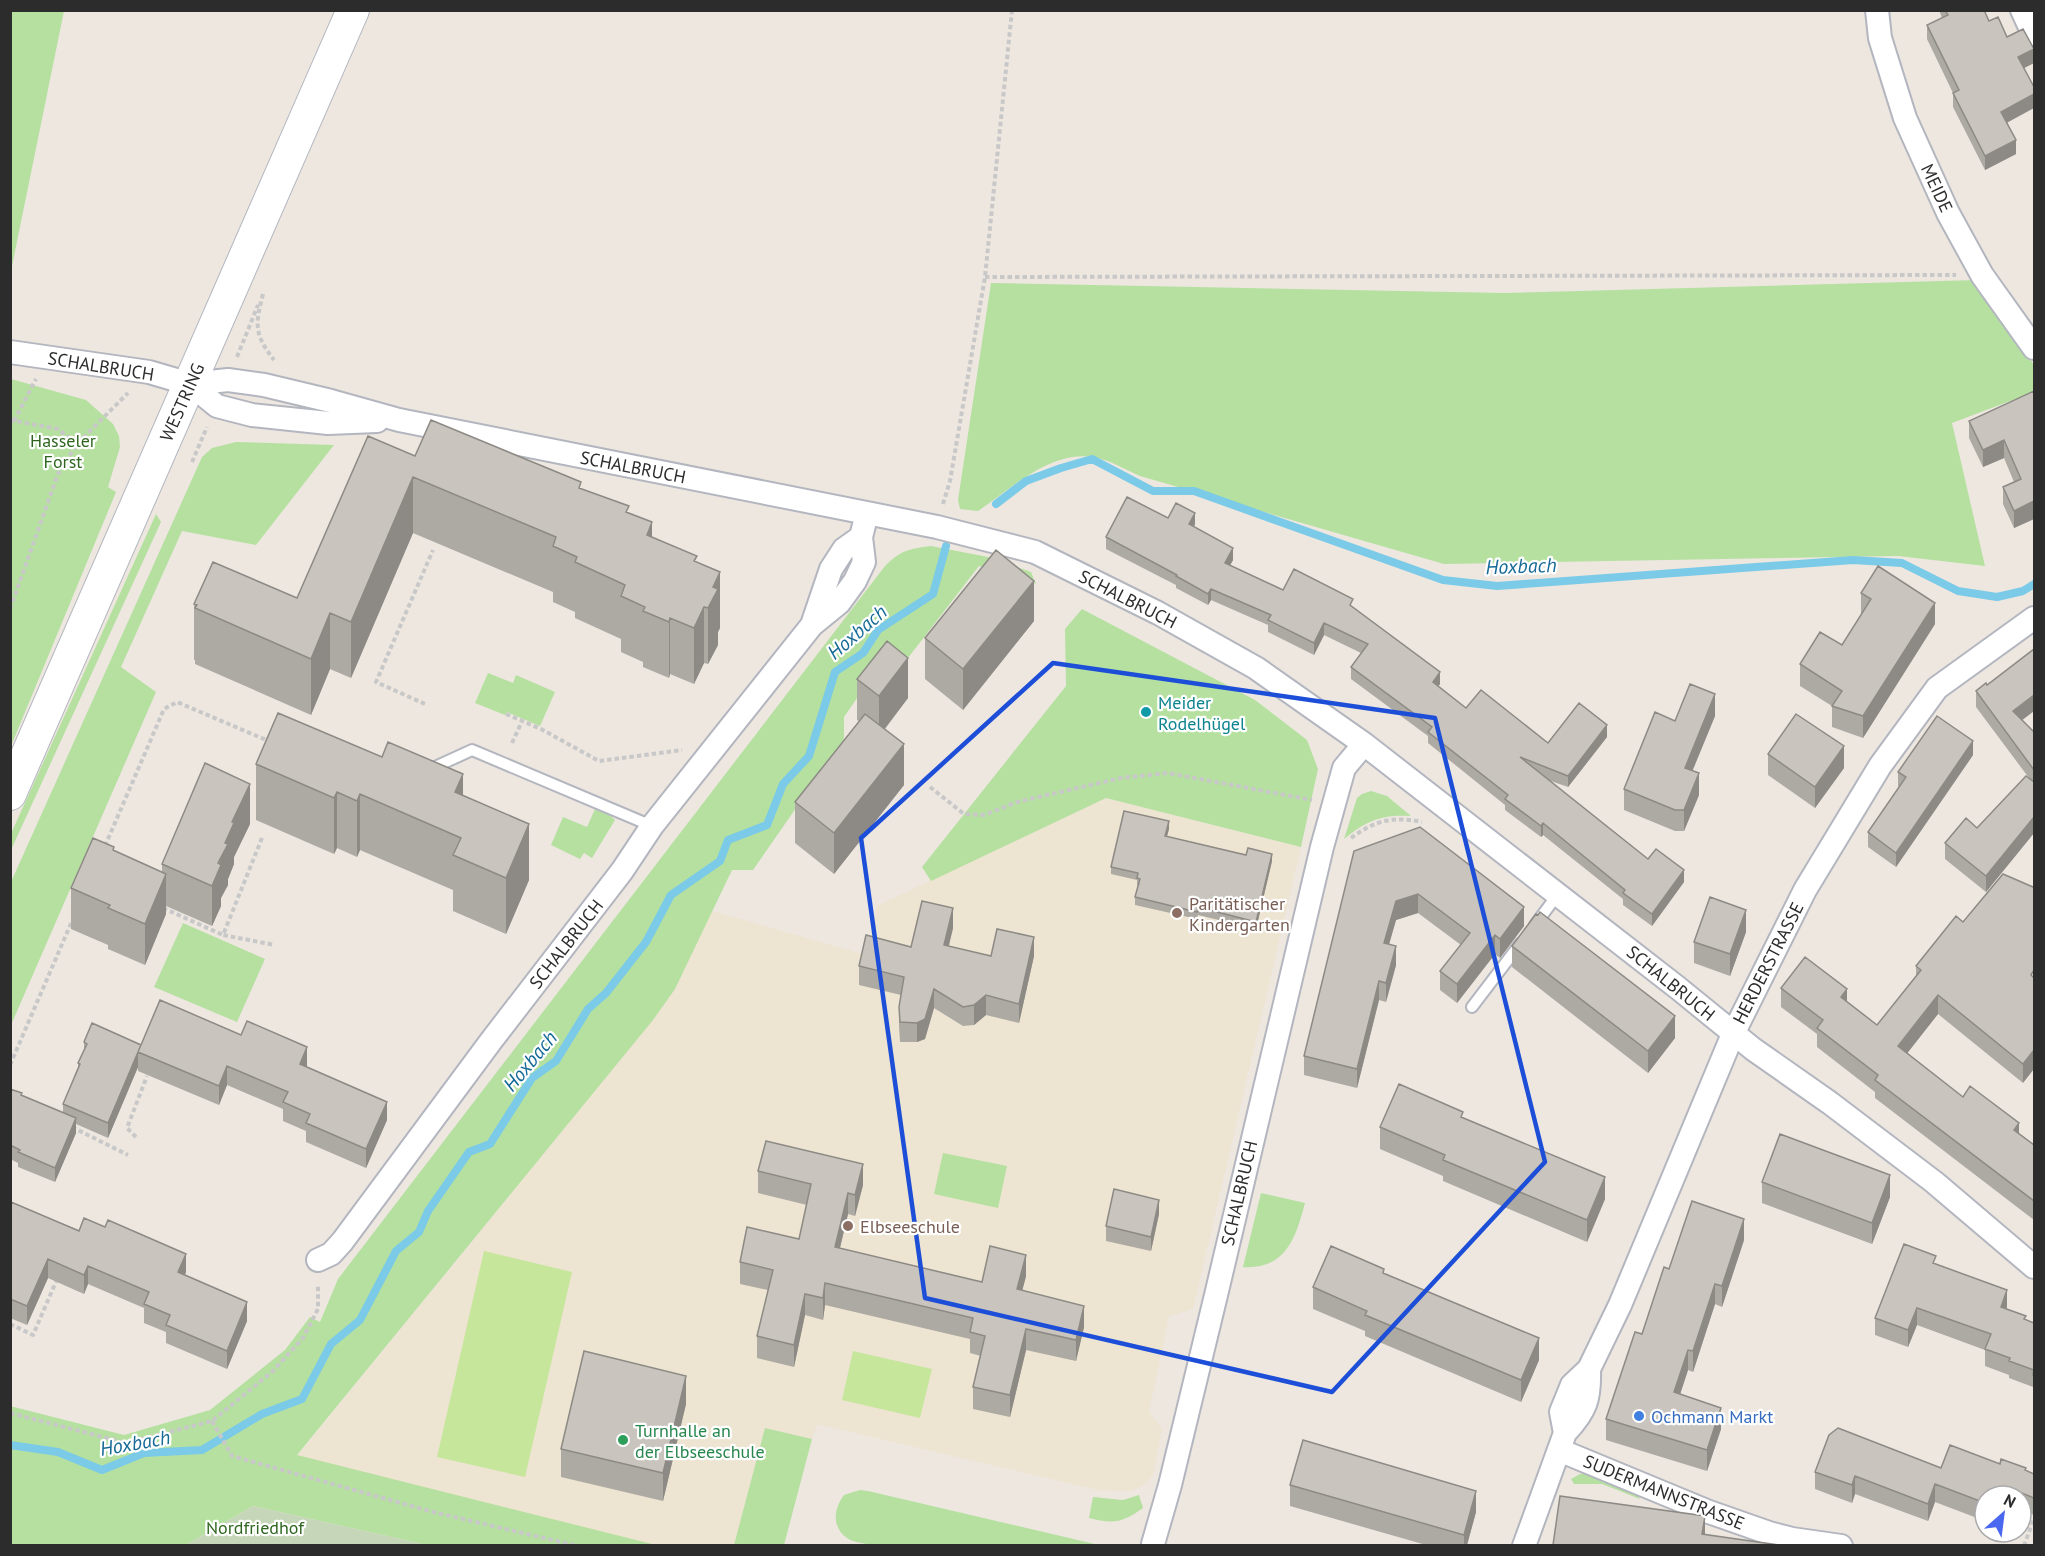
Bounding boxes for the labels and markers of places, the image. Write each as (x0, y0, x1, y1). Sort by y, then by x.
place label: Meider Rodelhügel (1158, 691, 1246, 735)
marker: Meider Rodelhügel (1139, 705, 1153, 719)
place label: Paritätischer Kindergarten (1189, 892, 1290, 936)
marker: Paritätischer Kindergarten (1170, 906, 1184, 920)
place label: Elbseeschule (860, 1215, 960, 1238)
marker: Elbseeschule (841, 1219, 855, 1233)
place label: Ochmann Markt (1651, 1405, 1773, 1428)
marker: Ochmann Markt (1632, 1409, 1646, 1423)
place label: Turnhalle an der Elbseeschule (635, 1419, 765, 1463)
marker: Turnhalle an der Elbseeschule (616, 1433, 630, 1447)

